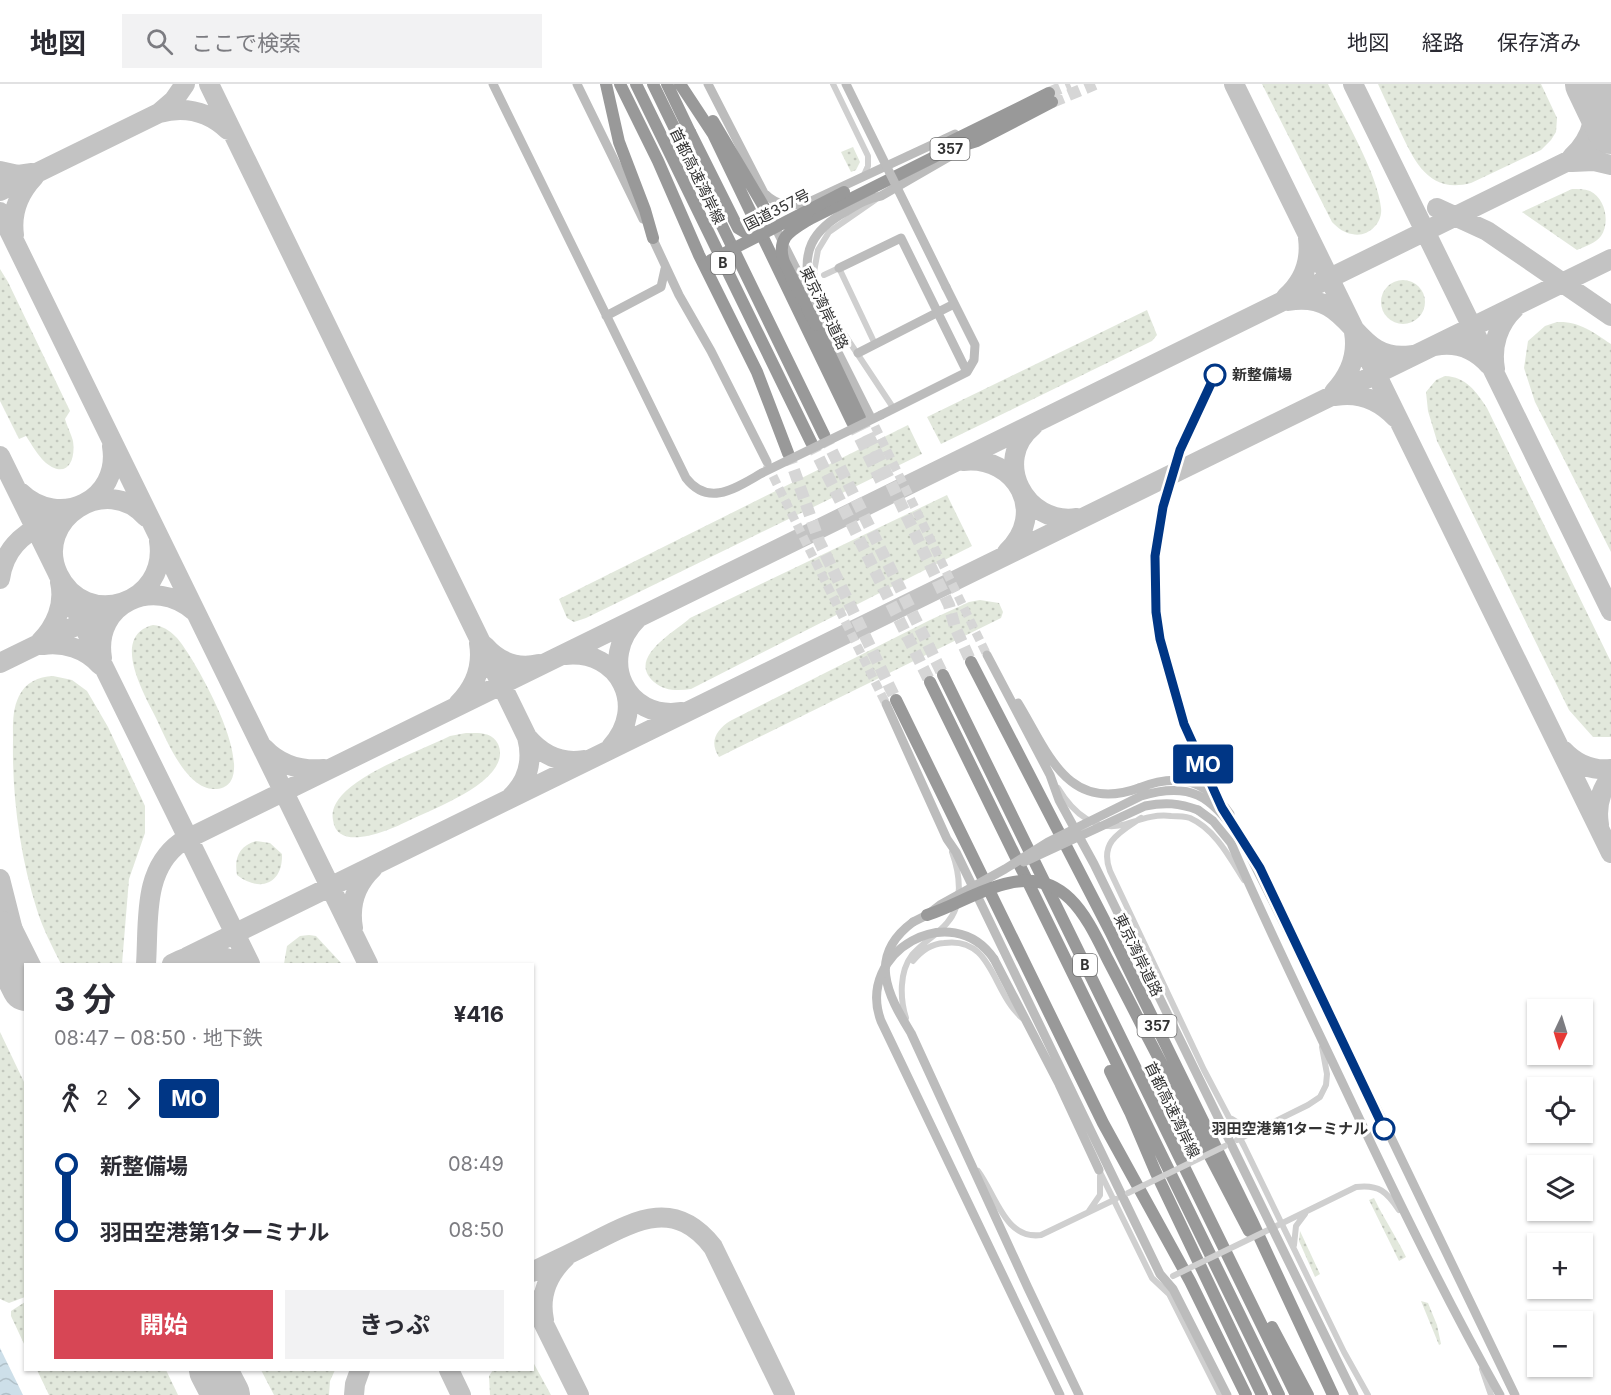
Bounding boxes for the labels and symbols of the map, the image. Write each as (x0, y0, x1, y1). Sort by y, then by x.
street label: 首都高速湾岸線 (666, 124, 729, 227)
road number: 357 (930, 138, 970, 160)
street label: 国道357号 (740, 185, 813, 234)
road number: B (711, 252, 735, 274)
street label: 東京湾岸道路 (796, 263, 853, 352)
marker: 新整備場 (1204, 364, 1226, 386)
place label: 新整備場 (1232, 365, 1292, 384)
line badge: MO (1176, 744, 1230, 784)
street label: 東京湾岸道路 (1110, 910, 1167, 999)
road number: B (1073, 954, 1097, 976)
north arrow (1527, 999, 1593, 1065)
road number: 357 (1138, 1015, 1176, 1037)
street label: 首都高速湾岸線 (1141, 1058, 1204, 1161)
marker: 羽田空港第1ターミナル (1373, 1118, 1395, 1140)
place label: 羽田空港第1ターミナル (1212, 1119, 1368, 1138)

